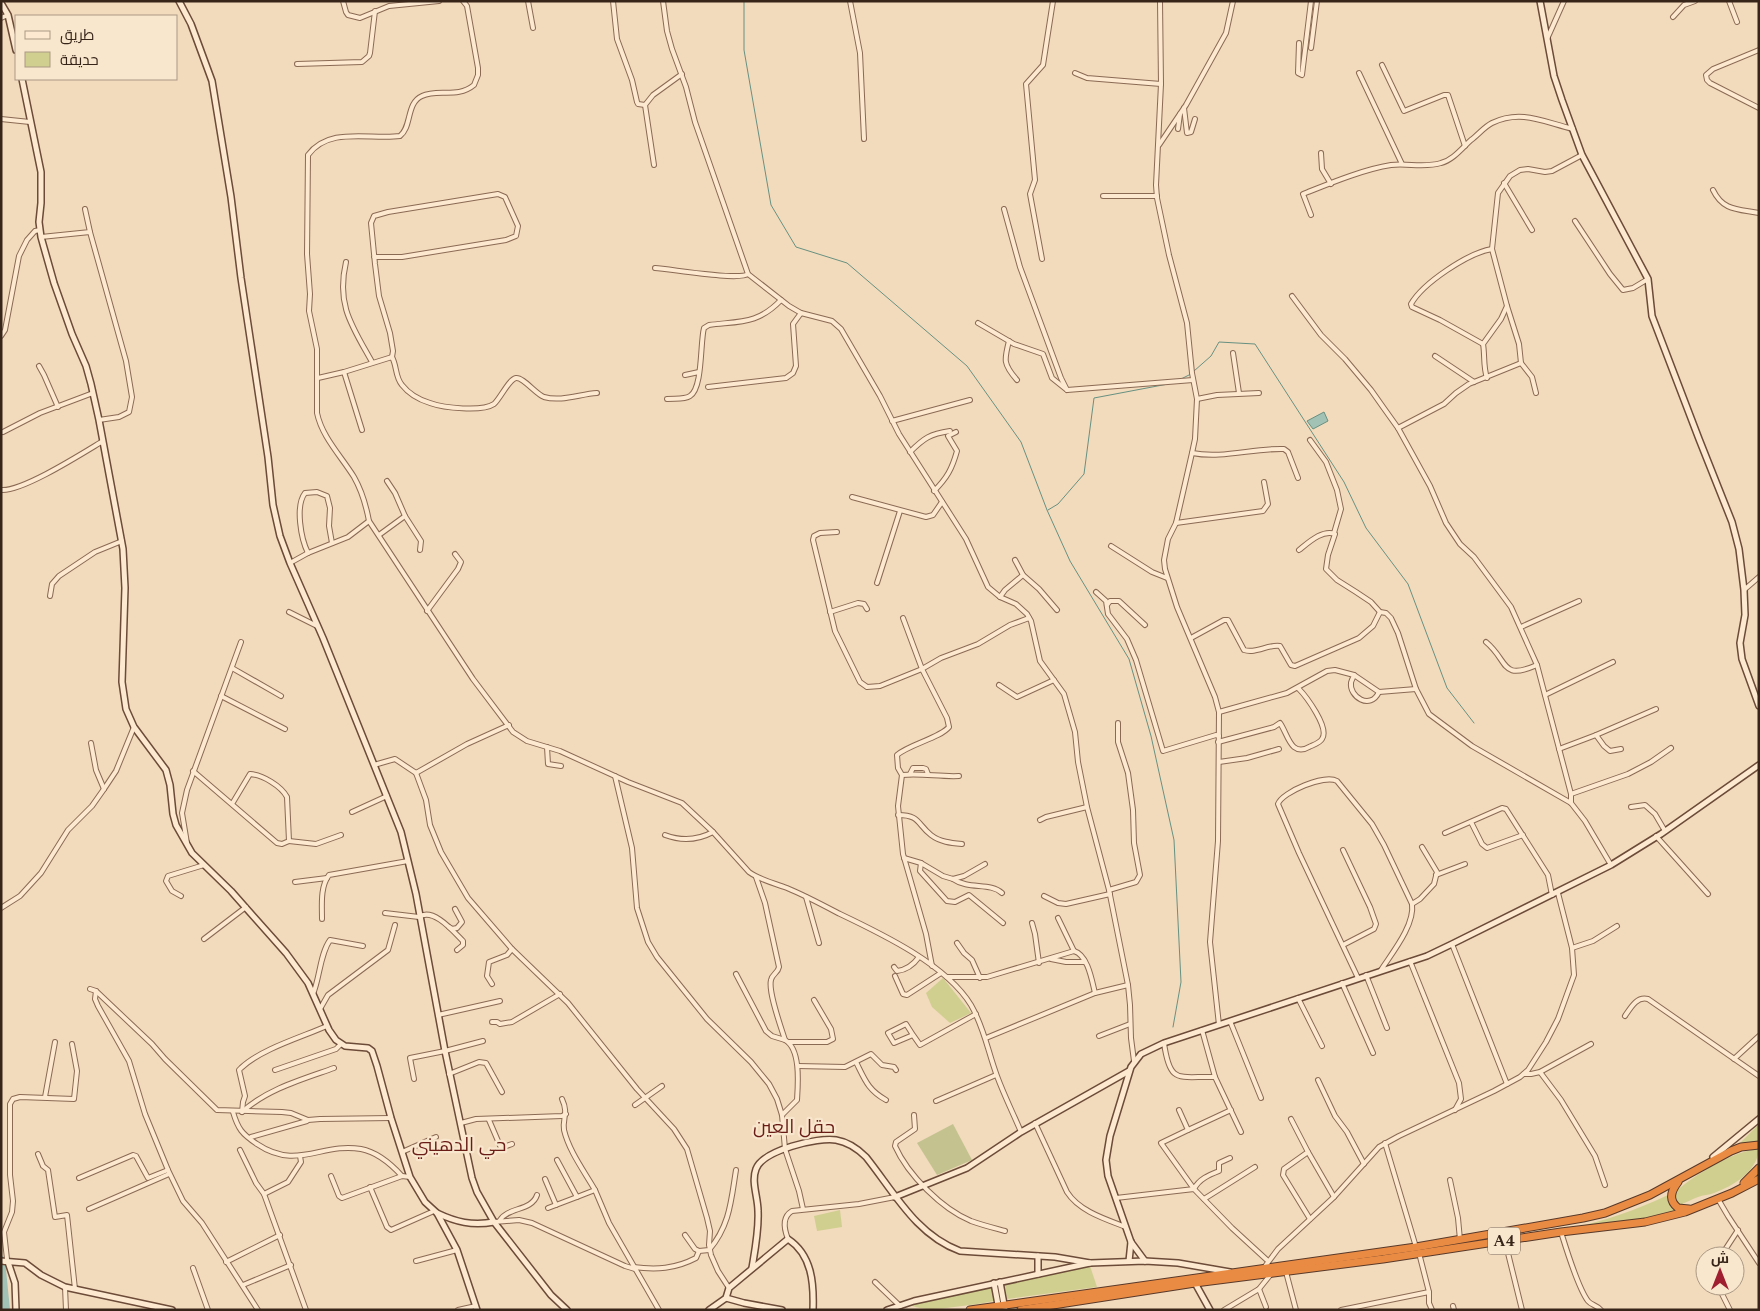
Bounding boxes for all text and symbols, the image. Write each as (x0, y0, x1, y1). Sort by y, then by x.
legend (15, 15, 178, 80)
text: طريق (60, 24, 94, 47)
text: حديقة (60, 49, 99, 72)
district label: حقل العين (753, 1113, 835, 1142)
district label: حي الدهيني (412, 1131, 506, 1160)
road number: A4 (1488, 1228, 1520, 1254)
north arrow (1695, 1246, 1745, 1296)
text: ش (1711, 1248, 1729, 1269)

